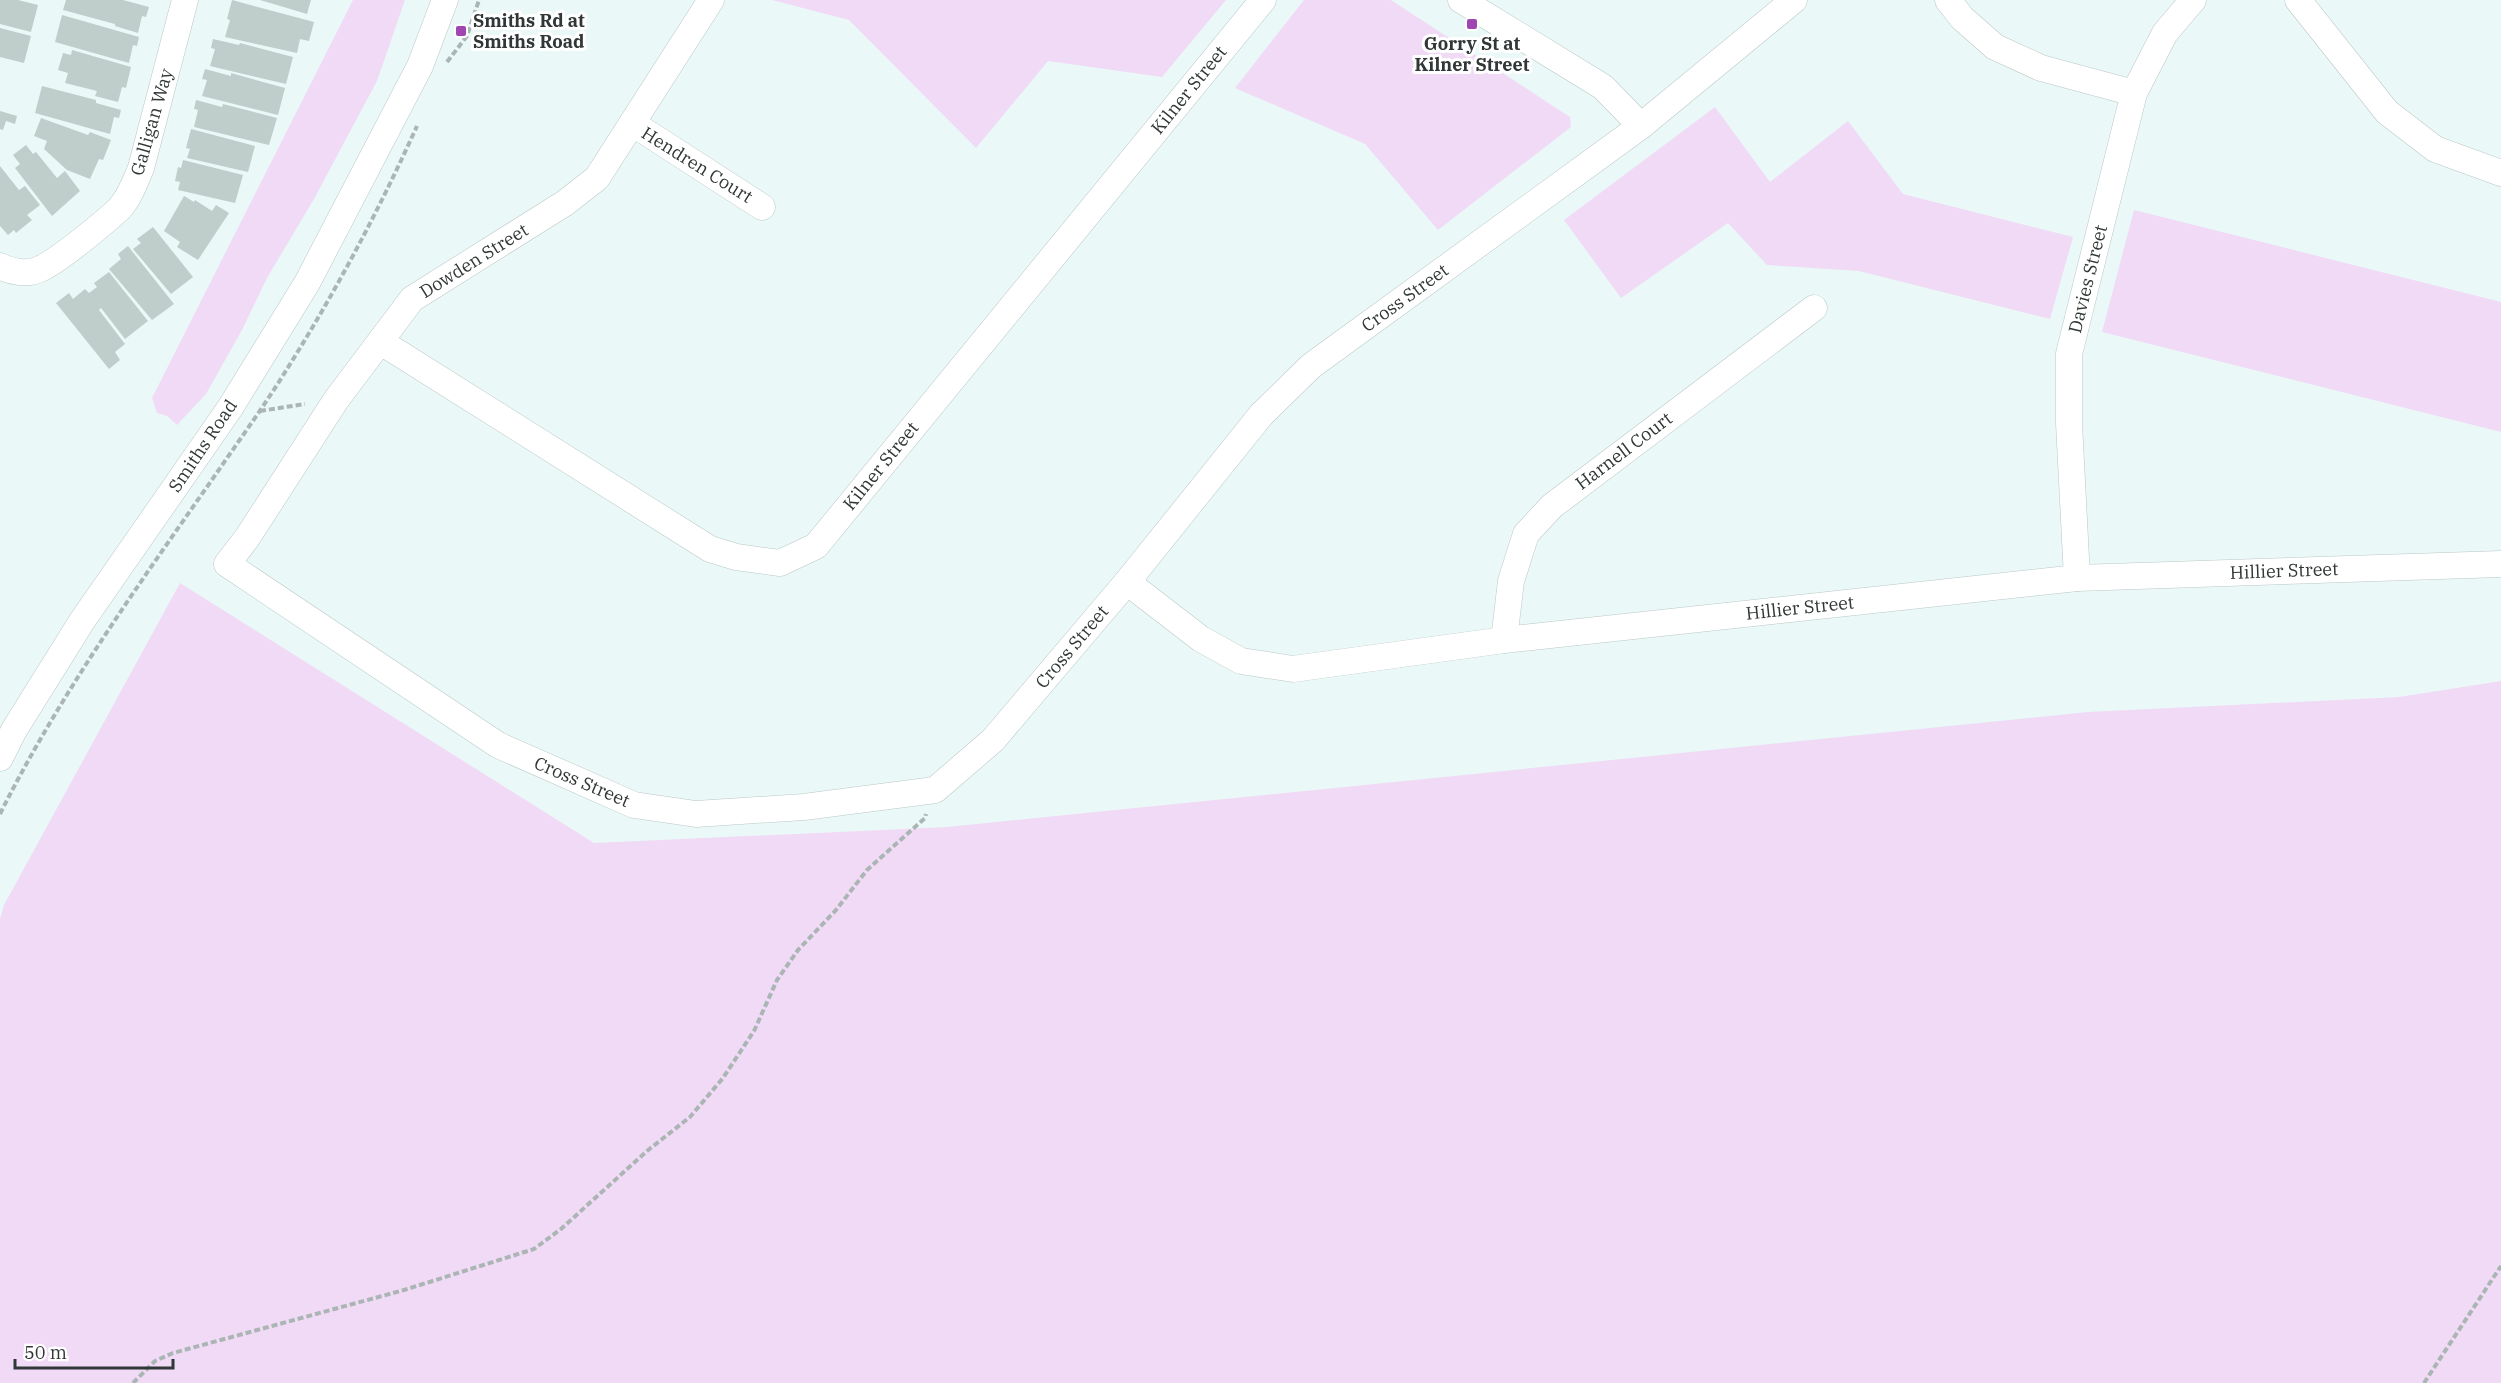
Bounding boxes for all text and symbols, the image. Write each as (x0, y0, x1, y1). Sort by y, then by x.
place label: Smiths Rd at Smiths Road (473, 9, 585, 53)
marker: Gorry St at Kilner Street (1465, 17, 1479, 31)
marker: Smiths Rd at Smiths Road (454, 24, 468, 38)
place label: Gorry St at Kilner Street (1415, 32, 1530, 76)
street label: Kilner Street (1146, 41, 1231, 139)
street label: Galligan Way (125, 65, 178, 178)
street label: Hendren Court (637, 121, 757, 208)
street label: Dowden Street (415, 218, 532, 303)
street label: Davies Street (2063, 222, 2112, 335)
street label: Cross Street (1357, 258, 1453, 337)
street label: Smiths Road (163, 395, 242, 496)
street label: Harnell Court (1571, 407, 1677, 495)
street label: Kilner Street (838, 417, 923, 515)
street label: Hillier Street (2229, 557, 2339, 584)
street label: Hillier Street (1745, 590, 1855, 625)
street label: Cross Street (1030, 600, 1113, 693)
street label: Cross Street (531, 751, 634, 812)
scale bar (15, 1332, 172, 1370)
text: 50 m (24, 1341, 67, 1364)

